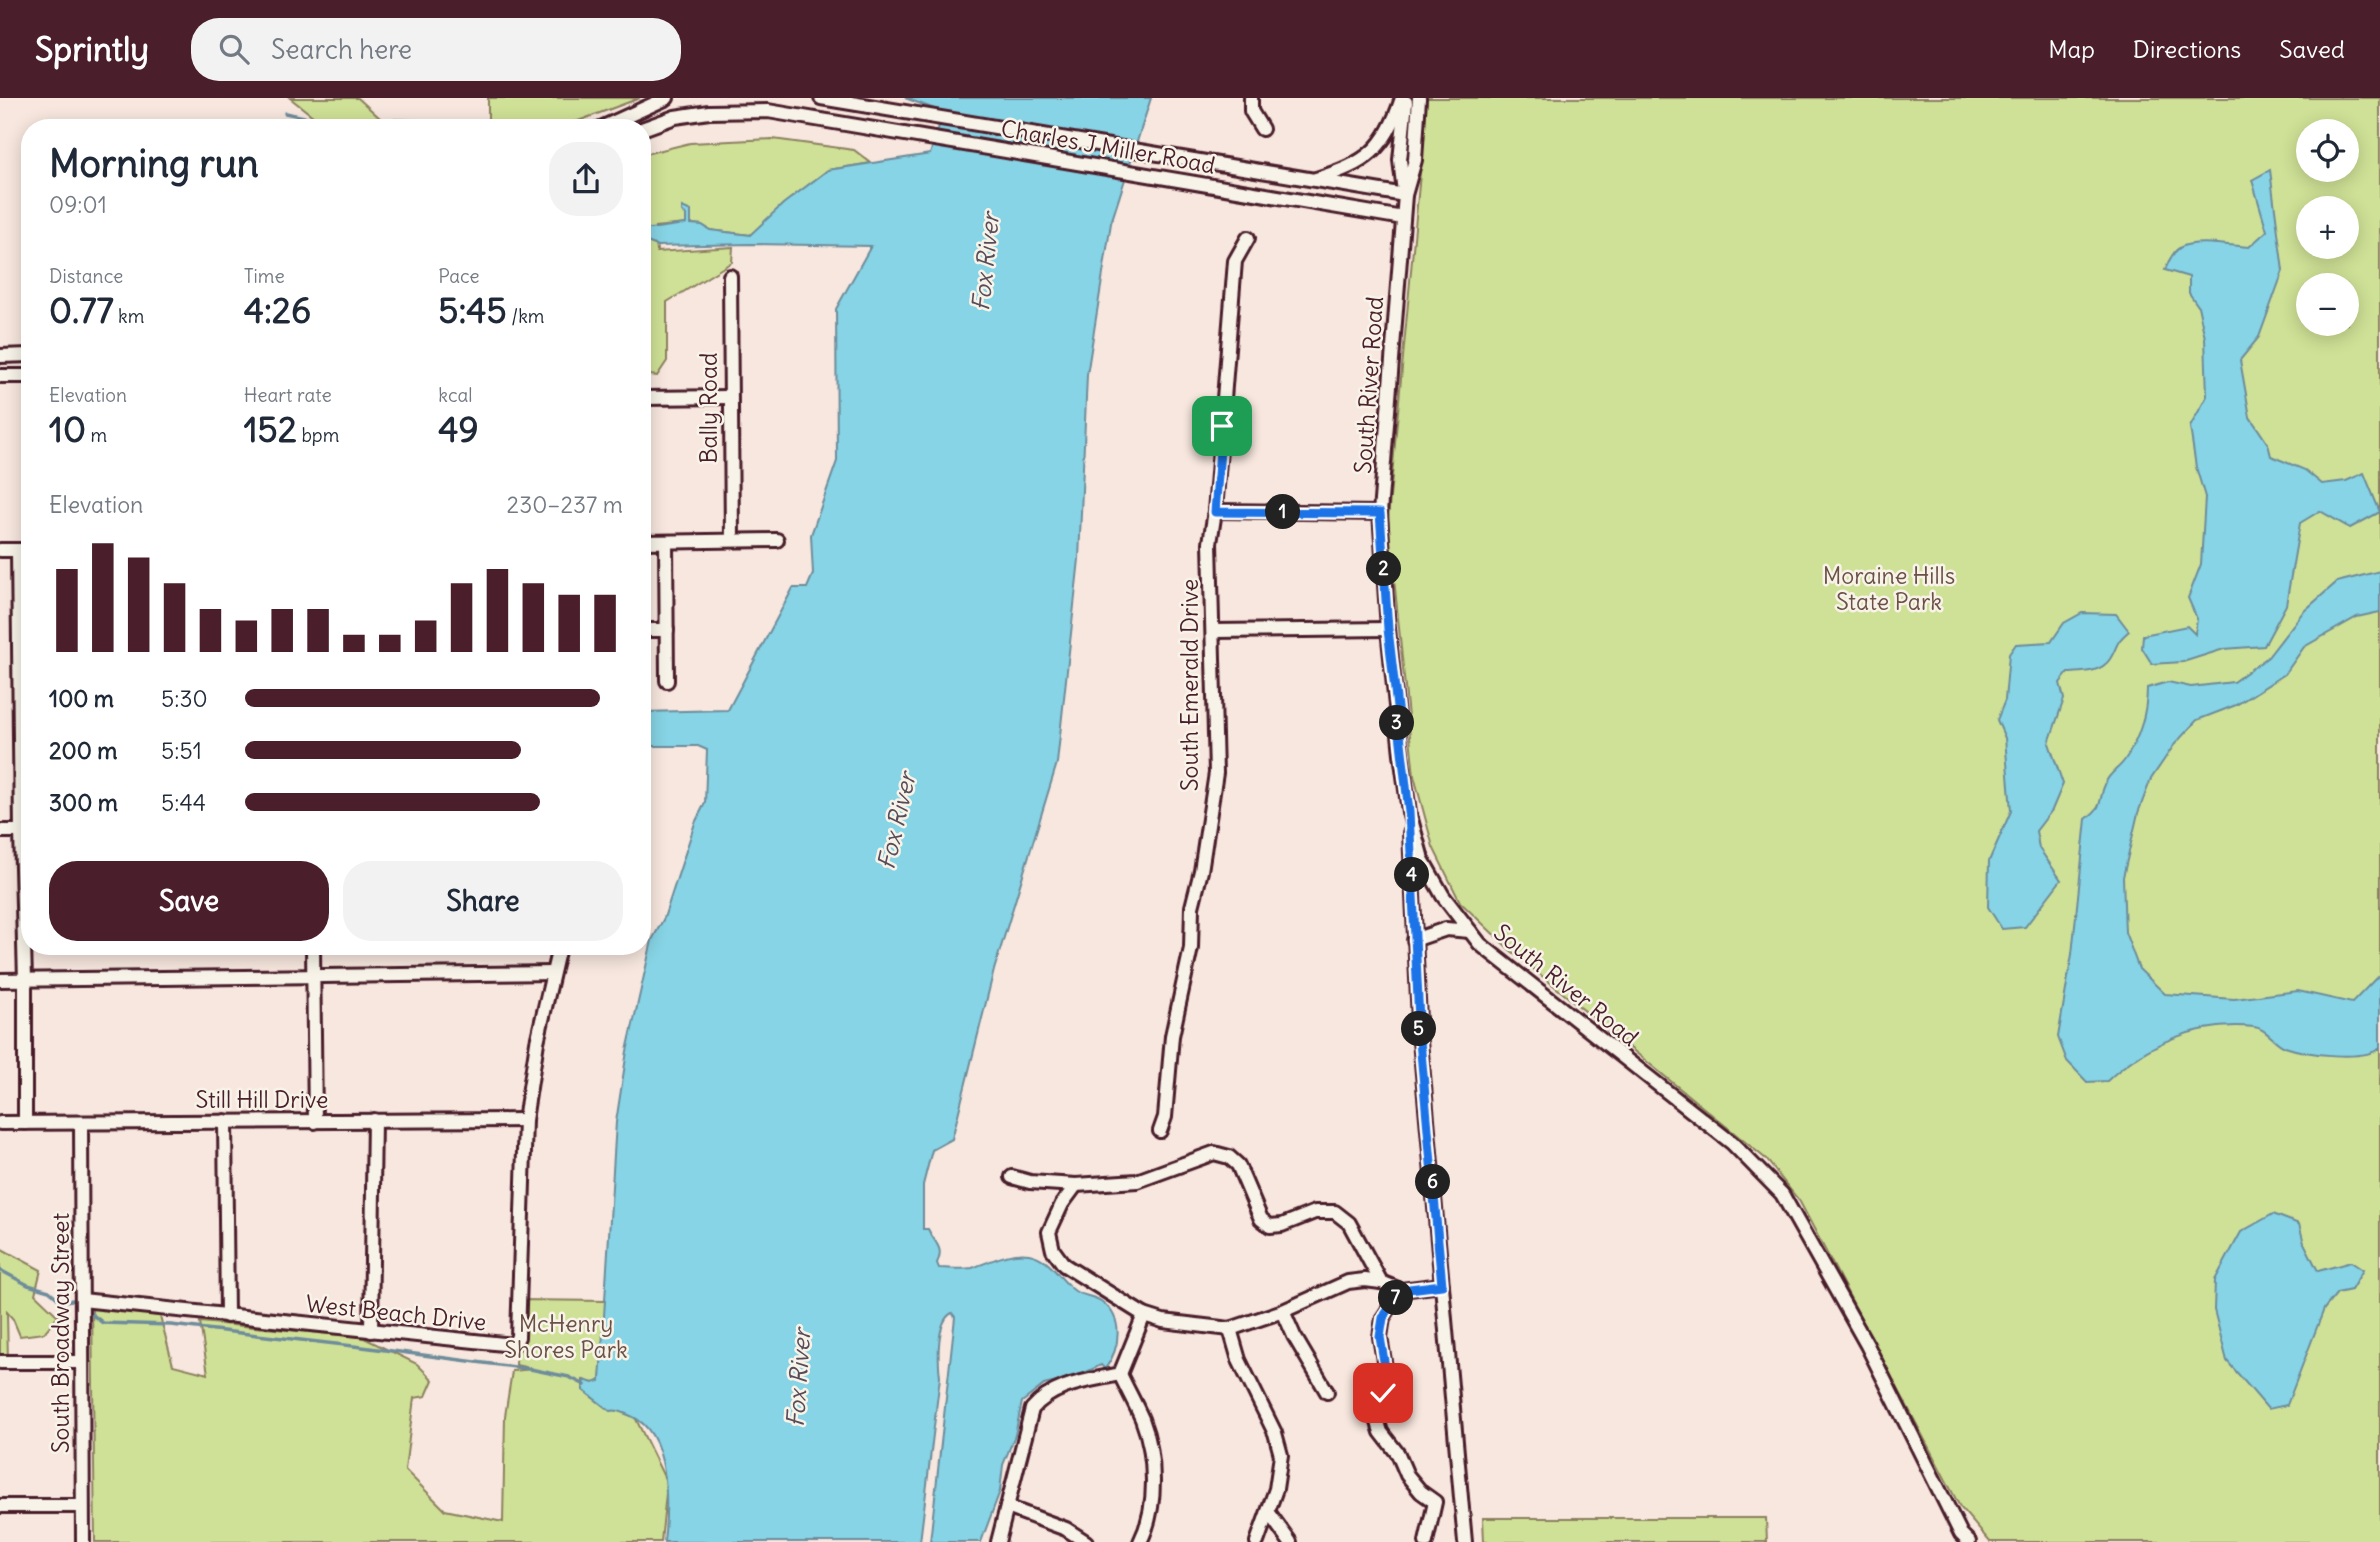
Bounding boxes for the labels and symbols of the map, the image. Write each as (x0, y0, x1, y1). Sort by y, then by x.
street label: Charles J Miller Road (999, 113, 1218, 180)
water label: Fox River (965, 208, 1005, 312)
street label: South River Road (1348, 295, 1389, 475)
street label: Bally Road (694, 353, 723, 463)
pin (1192, 396, 1252, 456)
pin: 1 (1266, 494, 1300, 530)
pin: 2 (1366, 552, 1402, 587)
park label: Moraine Hills State Park (1823, 561, 1955, 616)
street label: South Emerald Drive (1175, 579, 1204, 791)
pin: 3 (1380, 706, 1414, 740)
water label: Fox River (870, 766, 922, 872)
pin: 4 (1394, 858, 1430, 892)
street label: South River Road (1488, 917, 1645, 1052)
pin: 5 (1402, 1012, 1436, 1046)
street label: Still Hill Drive (196, 1085, 328, 1114)
pin: 6 (1416, 1164, 1450, 1200)
street label: South Broadway Street (46, 1213, 75, 1453)
pin: 7 (1378, 1280, 1414, 1316)
street label: West Beach Drive (304, 1289, 488, 1336)
park label: McHenry Shores Park (504, 1309, 628, 1364)
water label: Fox River (780, 1325, 817, 1428)
pin (1353, 1363, 1413, 1423)

